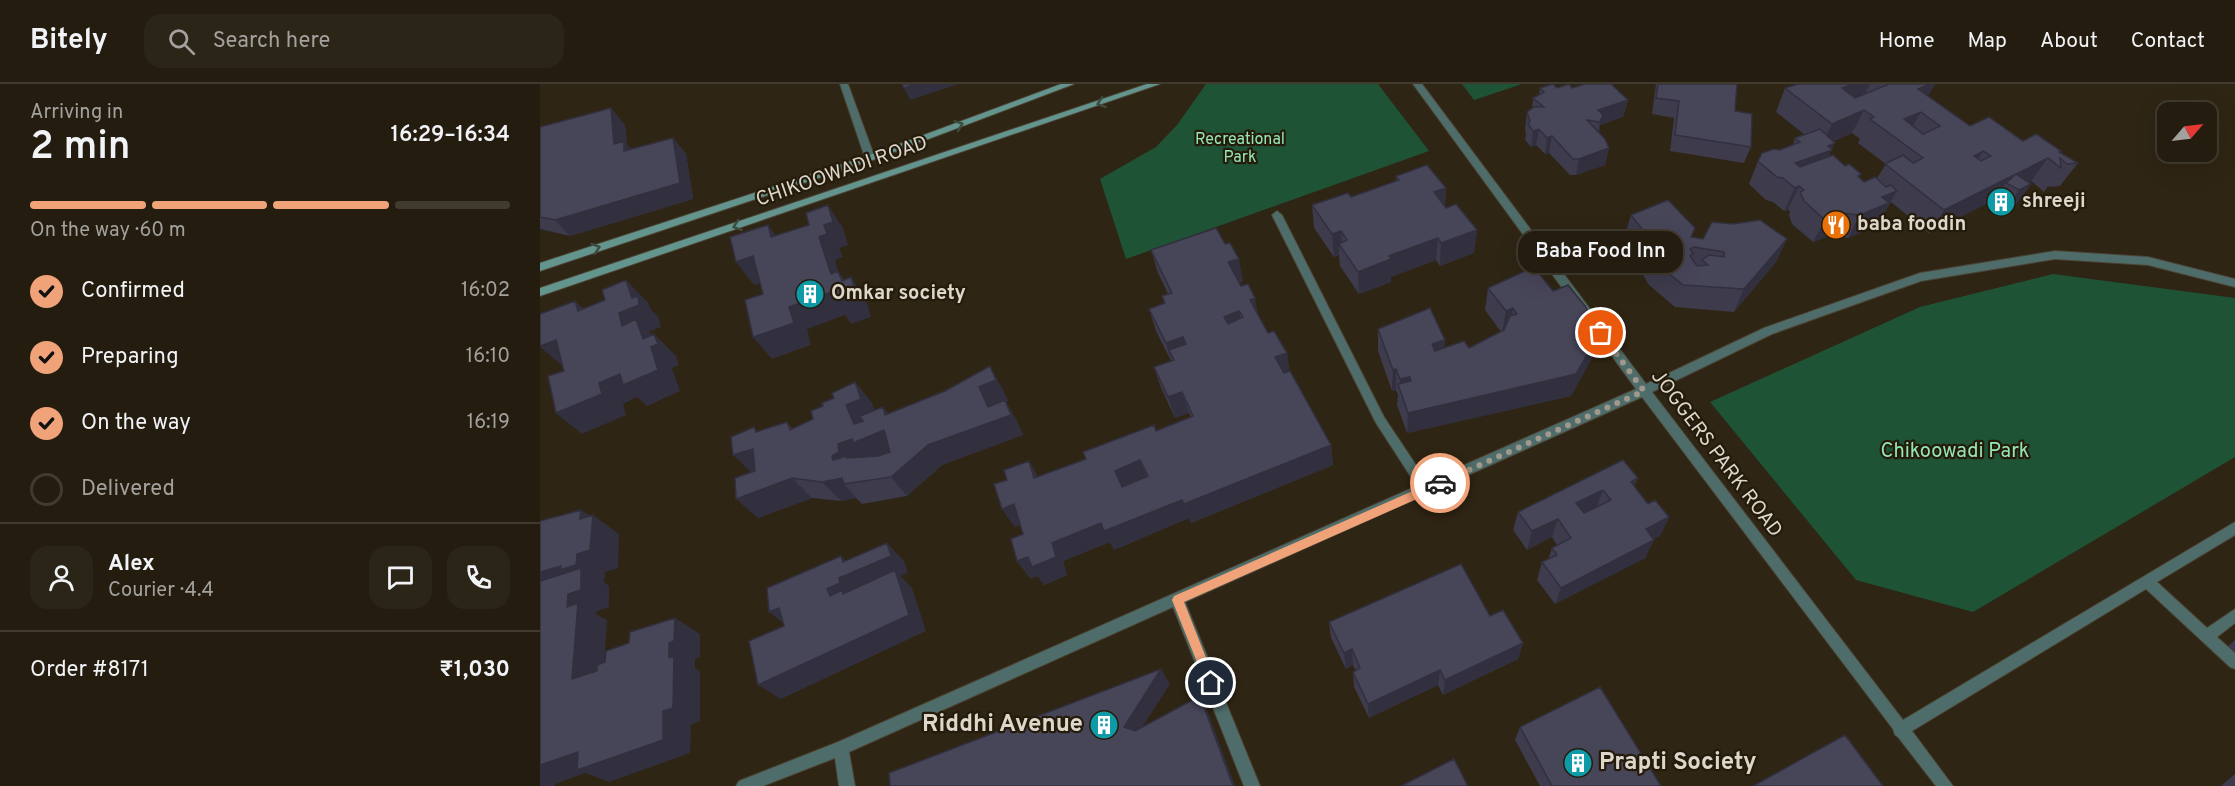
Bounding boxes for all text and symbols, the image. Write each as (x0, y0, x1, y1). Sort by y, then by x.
search box (144, 14, 564, 68)
text: Bitely (30, 23, 108, 59)
icon: search (165, 25, 198, 58)
text: Search here (213, 28, 330, 55)
text: Home (1879, 28, 1935, 55)
text: Map (1968, 28, 2007, 55)
text: About (2040, 28, 2098, 55)
text: Contact (2131, 28, 2205, 55)
one-way arrow (1096, 96, 1107, 108)
text: Arriving in (30, 100, 123, 126)
north arrow (2157, 102, 2217, 162)
map controls (2157, 102, 2217, 162)
one-way arrow (953, 120, 964, 132)
text: 16:29–16:34 (390, 122, 510, 149)
text: 2 min (30, 124, 131, 173)
street label: CHIKOOWADI ROAD (753, 130, 931, 214)
park label: Recreational Park (1195, 130, 1285, 168)
building icon: shreeji (1985, 186, 2017, 218)
place label: shreeji (2022, 189, 2086, 215)
restaurant icon: baba foodin (1820, 209, 1852, 241)
place label: baba foodin (1857, 212, 1966, 238)
text: On the way · 60 m (30, 218, 186, 244)
one-way arrow (732, 219, 743, 231)
callout: Baba Food Inn (1518, 231, 1684, 273)
text: Baba Food Inn (1535, 239, 1666, 265)
one-way arrow (590, 243, 601, 256)
icon: check (30, 275, 63, 308)
text: Confirmed (81, 278, 185, 305)
text: 16:02 (461, 278, 510, 304)
building icon: Omkar society (794, 278, 826, 310)
place label: Omkar society (831, 281, 966, 307)
pin (1575, 307, 1626, 358)
icon: bag (1584, 316, 1617, 349)
icon: check (30, 341, 63, 374)
text: Preparing (81, 344, 179, 371)
text: 16:10 (466, 344, 510, 370)
street label: JOGGERS PARK ROAD (1644, 365, 1788, 543)
icon: check (30, 407, 63, 440)
text: On the way (81, 410, 191, 437)
text: 16:19 (467, 410, 510, 436)
park label: Chikoowadi Park (1881, 439, 2029, 465)
courier (1410, 453, 1470, 513)
icon: car (1424, 467, 1457, 500)
text: Delivered (81, 476, 175, 503)
button: person (30, 546, 93, 609)
button: chat (369, 546, 432, 609)
button: phone (447, 546, 510, 609)
text: Alex (108, 551, 155, 578)
text: Courier · 4.4 (108, 578, 214, 604)
text: Order #8171 (30, 657, 149, 684)
text: ₹1,030 (439, 657, 510, 684)
pin (1185, 657, 1236, 708)
icon: home (1194, 666, 1227, 699)
building icon: Riddhi Avenue (1088, 709, 1120, 741)
place label: Riddhi Avenue (922, 710, 1083, 740)
building icon: Prapti Society (1562, 747, 1594, 779)
place label: Prapti Society (1599, 748, 1757, 778)

